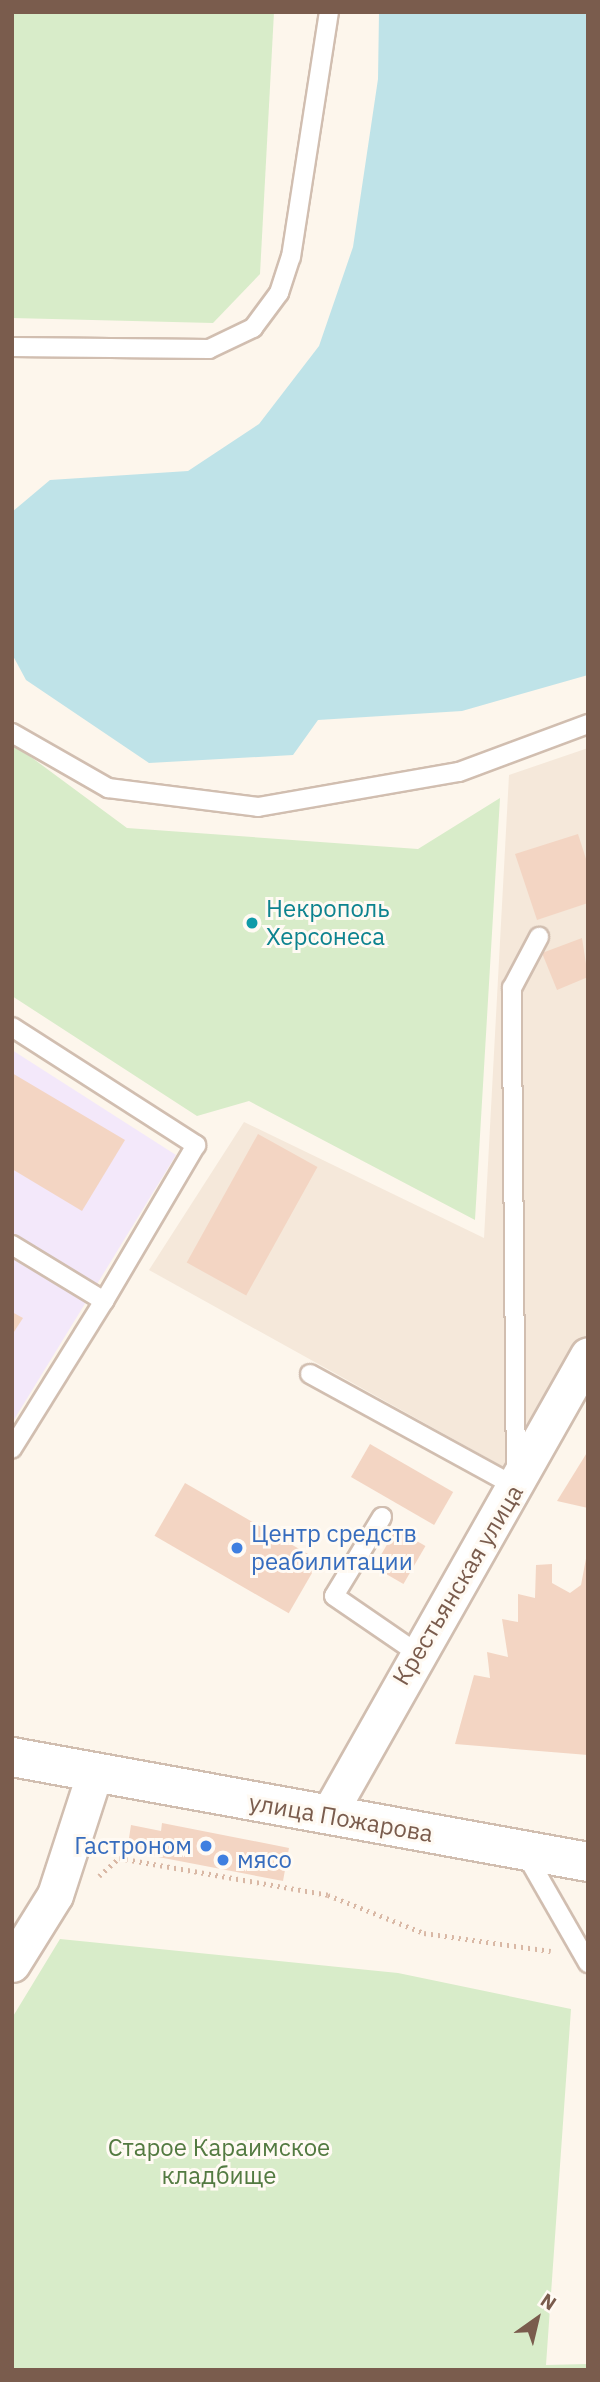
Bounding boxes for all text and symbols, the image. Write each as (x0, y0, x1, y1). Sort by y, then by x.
place label: Некрополь Херсонеса (266, 895, 390, 951)
marker: Некрополь Херсонеса (244, 915, 260, 931)
street label: Крестьянская улица (387, 1480, 529, 1690)
place label: Центр средств реабилитации (251, 1520, 417, 1576)
marker: Центр средств реабилитации (229, 1540, 245, 1556)
street label: улица Пожарова (247, 1788, 435, 1848)
place label: Гастроном (74, 1832, 192, 1860)
marker: Гастроном (198, 1838, 214, 1854)
place label: мясо (237, 1846, 292, 1874)
marker: мясо (215, 1852, 231, 1868)
park label: Старое Караимское кладбище (108, 2134, 330, 2190)
north arrow (502, 2284, 572, 2354)
text: N (536, 2288, 561, 2315)

